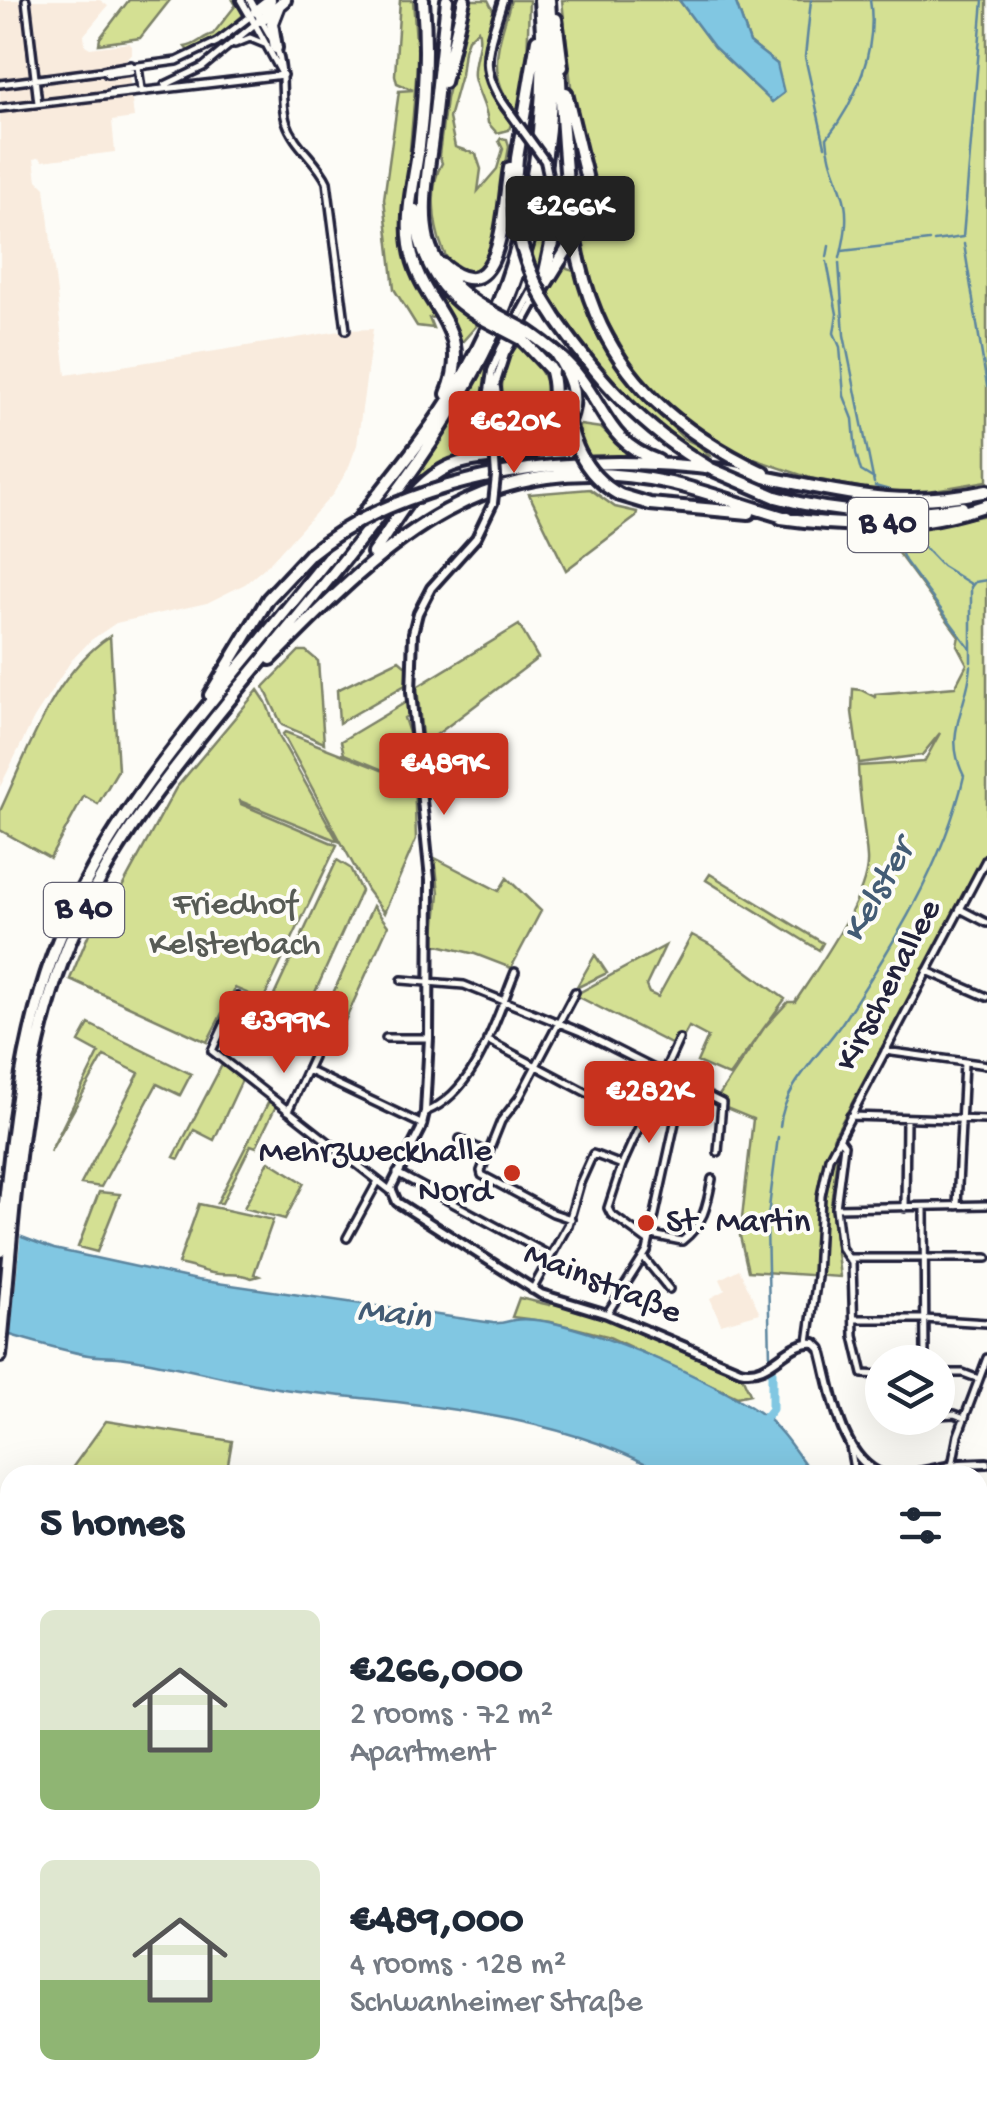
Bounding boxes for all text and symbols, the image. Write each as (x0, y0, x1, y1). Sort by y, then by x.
pin: €266K (500, 176, 640, 261)
text: €266K (528, 189, 612, 227)
pin: €620K (444, 391, 584, 476)
text: €620K (471, 404, 557, 442)
road number: B 40 (848, 498, 928, 552)
pin: €489K (374, 733, 514, 818)
text: €489K (401, 746, 487, 784)
water label: Kelster (834, 826, 930, 951)
road number: B 40 (44, 883, 124, 937)
park label: Friedhof Kelsterbach (149, 886, 321, 967)
street label: Kirschenallee (828, 892, 953, 1079)
pin: €399K (214, 991, 354, 1076)
text: €399K (241, 1004, 327, 1042)
pin: €282K (579, 1061, 719, 1146)
text: €282K (606, 1074, 692, 1112)
place label: Mehrzweckhalle Nord (259, 1133, 494, 1214)
marker: Mehrzweckhalle Nord (501, 1162, 523, 1184)
place label: St. Martin (666, 1203, 811, 1244)
marker: St. Martin (635, 1212, 657, 1234)
street label: Mainstraße (517, 1235, 688, 1335)
water label: Main (355, 1290, 434, 1342)
map controls (865, 1345, 955, 1435)
button: layers (865, 1345, 955, 1435)
icon: filters (893, 1498, 948, 1553)
text: 5 homes (40, 1501, 183, 1550)
text: €266,000 (350, 1648, 523, 1697)
icon: home (120, 1650, 240, 1770)
text: 2 rooms · 72 m² (350, 1697, 553, 1735)
text: Apartment (350, 1735, 494, 1773)
text: €489,000 (350, 1898, 524, 1947)
icon: home (120, 1900, 240, 2020)
text: 4 rooms · 128 m² (350, 1947, 566, 1985)
text: Schwanheimer Straße (350, 1985, 642, 2023)

